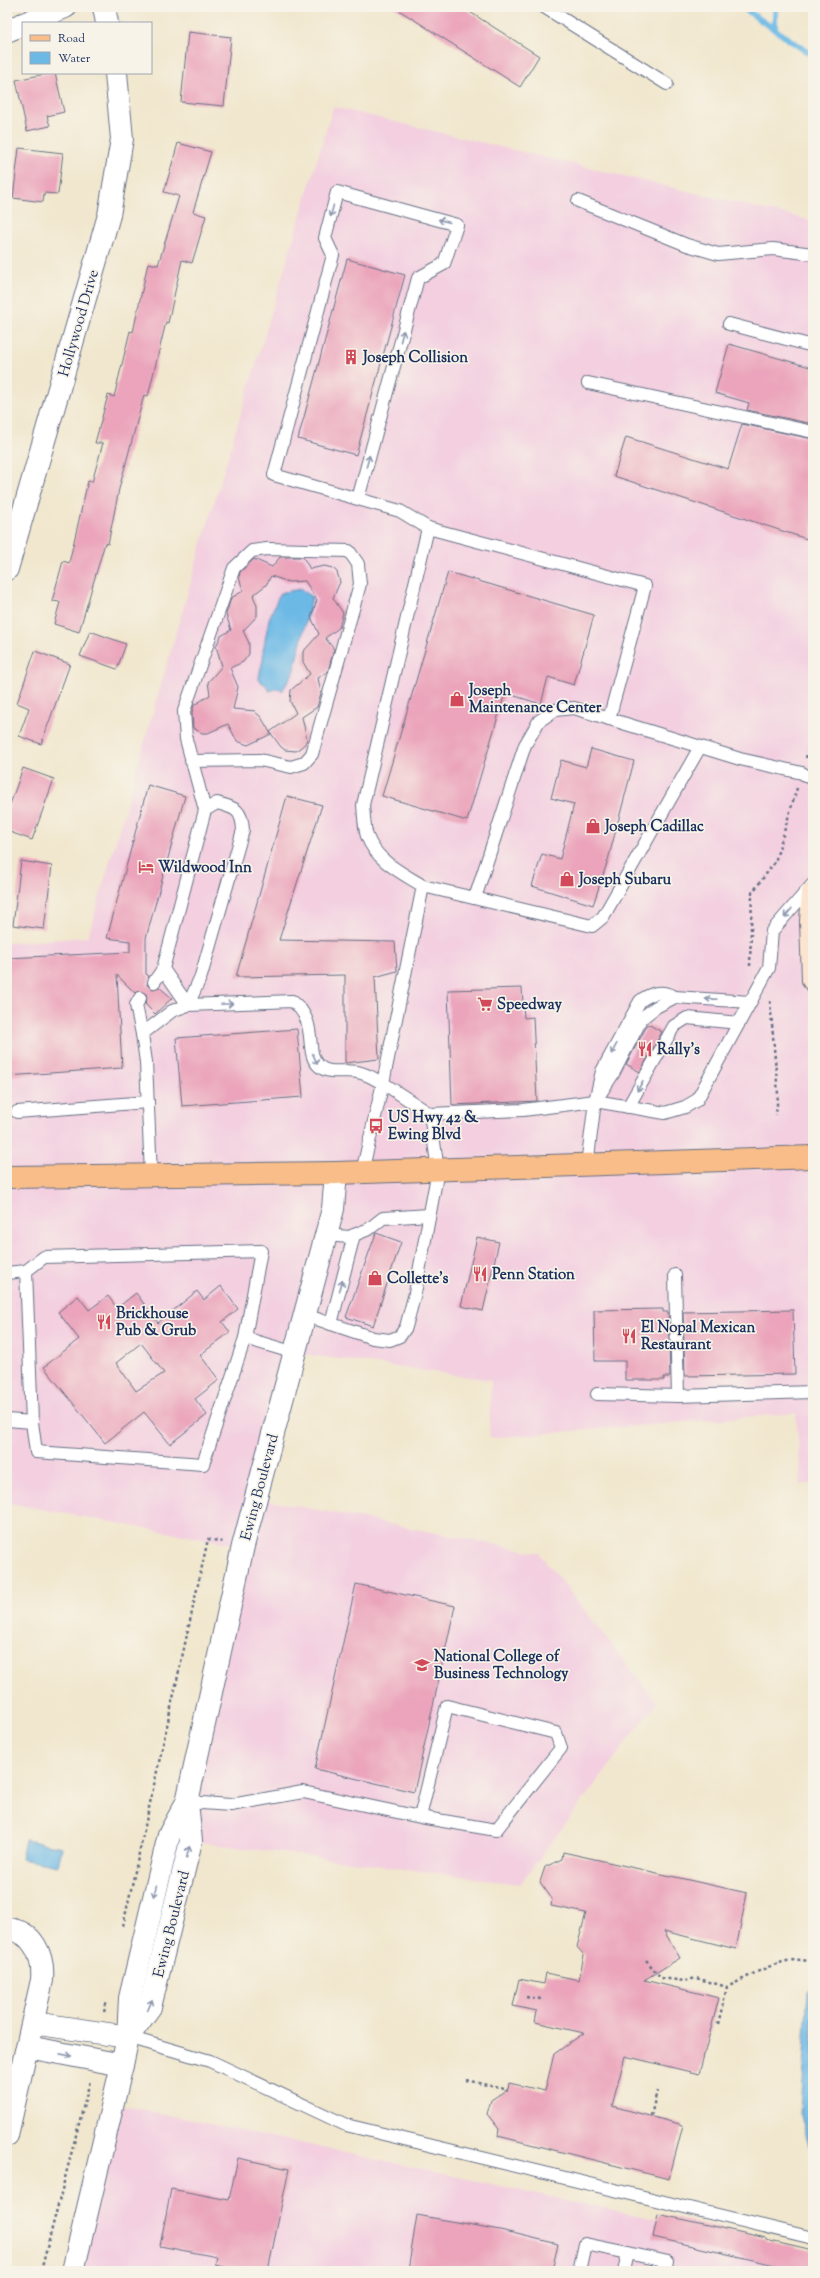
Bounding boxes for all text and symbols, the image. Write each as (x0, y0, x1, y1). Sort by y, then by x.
legend (22, 22, 152, 74)
text: Road (58, 30, 85, 48)
text: Water (58, 50, 91, 68)
one-way arrow (328, 204, 336, 217)
one-way arrow (438, 217, 451, 224)
street label: Hollywood Drive (54, 267, 105, 379)
one-way arrow (399, 329, 406, 342)
building icon: Joseph Collision (342, 348, 360, 366)
place label: Joseph Collision (362, 348, 468, 369)
one-way arrow (365, 455, 372, 468)
place label: Joseph Maintenance Center (468, 681, 602, 719)
shop icon: Joseph Maintenance Center (448, 690, 466, 708)
shop icon: Joseph Cadillac (584, 817, 602, 835)
place label: Joseph Cadillac (604, 817, 704, 838)
hotel icon: Wildwood Inn (137, 858, 155, 876)
place label: Wildwood Inn (158, 858, 252, 879)
shop icon: Joseph Subaru (558, 870, 576, 888)
place label: Joseph Subaru (578, 870, 672, 891)
one-way arrow (783, 908, 792, 918)
supermarket icon: Speedway (476, 995, 494, 1013)
place label: Speedway (497, 995, 562, 1016)
one-way arrow (705, 995, 718, 1003)
one-way arrow (220, 1000, 233, 1007)
restaurant icon: Rally's (636, 1040, 654, 1058)
place label: Rally's (657, 1040, 700, 1061)
one-way arrow (610, 1043, 617, 1055)
one-way arrow (312, 1052, 319, 1064)
one-way arrow (636, 1080, 644, 1092)
place label: US Hwy 42 & Ewing Blvd (388, 1108, 479, 1146)
bus stop icon: US Hwy 42 & Ewing Blvd (367, 1117, 385, 1135)
restaurant icon: Penn Station (471, 1265, 489, 1283)
place label: Penn Station (492, 1265, 575, 1286)
shop icon: Collette’s (366, 1269, 384, 1287)
place label: Collette’s (387, 1269, 448, 1290)
one-way arrow (337, 1280, 345, 1293)
place label: Brickhouse Pub & Grub (116, 1304, 196, 1342)
restaurant icon: Brickhouse Pub & Grub (95, 1313, 113, 1331)
place label: El Nopal Mexican Restaurant (641, 1318, 755, 1356)
restaurant icon: El Nopal Mexican Restaurant (620, 1327, 638, 1345)
street label: Ewing Boulevard (236, 1431, 285, 1543)
place label: National College of Business Technology (434, 1647, 569, 1685)
school or university icon: National College of Business Technology (413, 1656, 431, 1674)
one-way arrow (185, 1846, 193, 1859)
street label: Ewing Boulevard (149, 1868, 196, 1980)
one-way arrow (151, 1884, 159, 1897)
one-way arrow (146, 2000, 154, 2012)
one-way arrow (59, 2051, 72, 2059)

